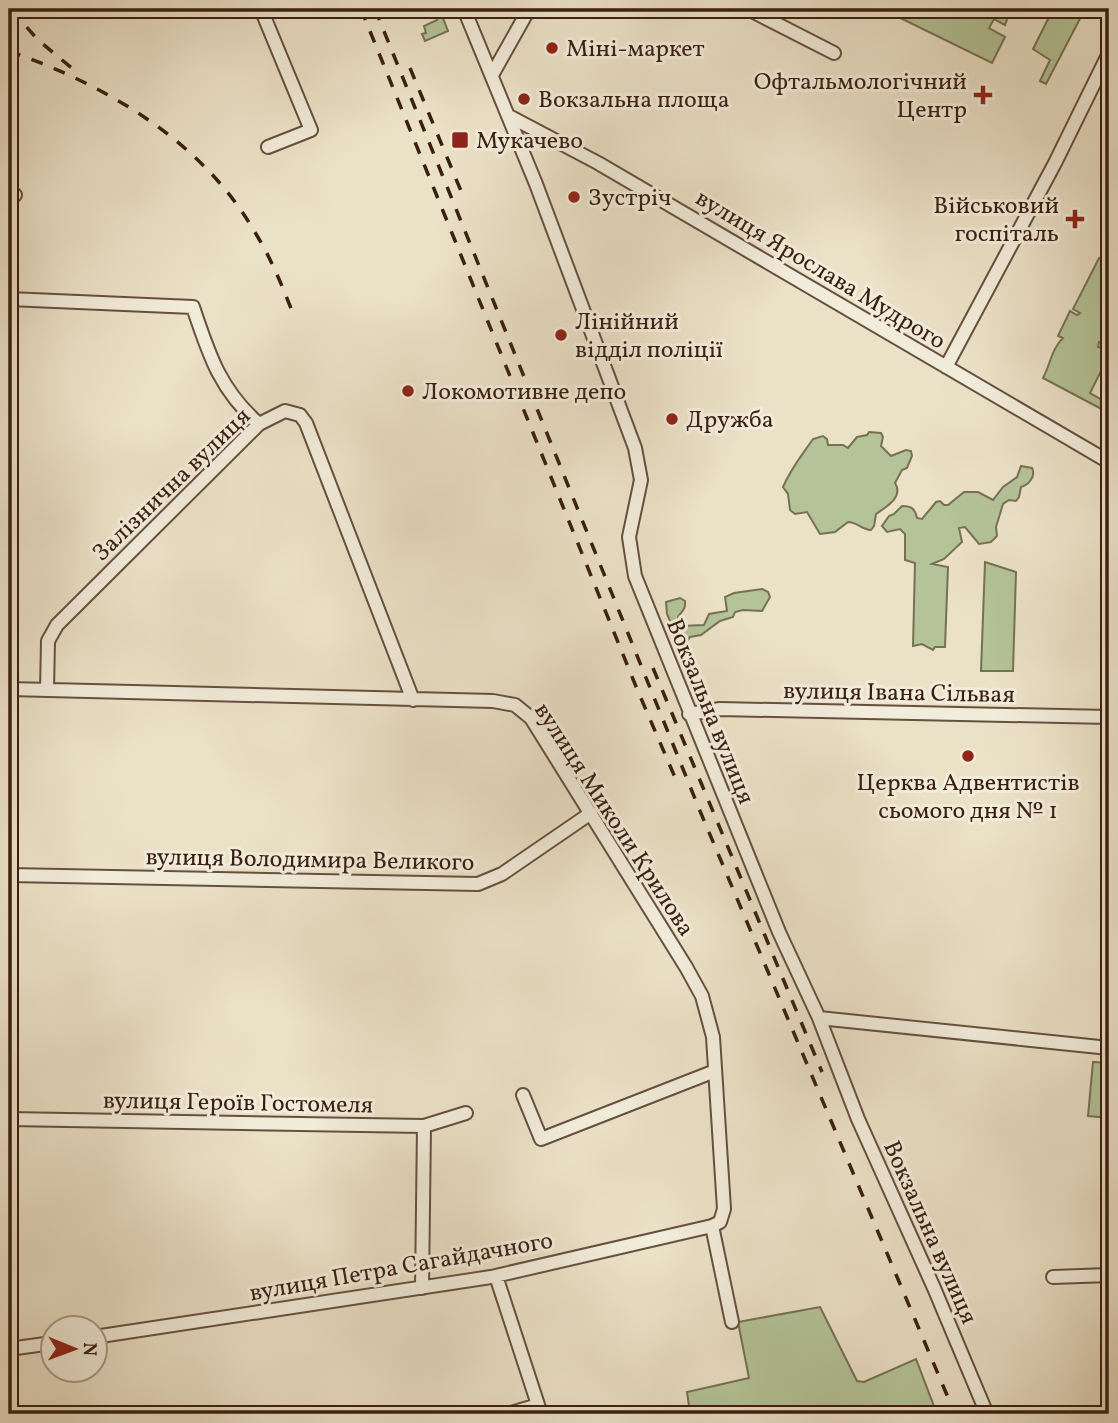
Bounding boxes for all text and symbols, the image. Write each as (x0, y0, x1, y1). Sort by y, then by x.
place label: Міні-маркет (566, 33, 705, 67)
marker: Міні-маркет (544, 40, 560, 56)
place label: Офтальмологічний Центр (754, 66, 967, 128)
place label: Вокзальна площа (538, 84, 730, 118)
marker: Офтальмологічний Центр (973, 85, 993, 105)
marker: Вокзальна площа (516, 91, 532, 107)
place label: Мукачево (476, 125, 583, 159)
marker: Мукачево (450, 130, 470, 150)
place label: Зустріч (588, 182, 671, 216)
street label: вулиця Ярослава Мудрого (688, 182, 952, 359)
marker: Зустріч (566, 189, 582, 205)
place label: Військовий госпіталь (933, 190, 1059, 252)
marker: Військовий госпіталь (1065, 209, 1085, 229)
place label: Лінійний відділ поліції (575, 306, 723, 368)
marker: Лінійний відділ поліції (553, 327, 569, 343)
place label: Локомотивне депо (422, 376, 626, 410)
marker: Локомотивне депо (400, 383, 416, 399)
street label: Залізнична вулиця (86, 401, 259, 570)
place label: Дружба (686, 404, 774, 438)
marker: Дружба (664, 411, 680, 427)
street label: Вокзальна вулиця (656, 614, 762, 810)
street label: вулиця Івана Сільвая (783, 675, 1015, 713)
street label: вулиця Миколи Крилова (525, 696, 702, 944)
marker: Церква Адвентистів сьомого дня № 1 (960, 748, 976, 764)
place label: Церква Адвентистів сьомого дня № 1 (856, 767, 1080, 829)
street label: вулиця Володимира Великого (145, 841, 475, 881)
street label: вулиця Героїв Гостомеля (102, 1085, 373, 1123)
street label: Вокзальна вулиця (873, 1136, 985, 1330)
street label: вулиця Петра Сагайдачного (247, 1225, 556, 1311)
north arrow (38, 1314, 108, 1384)
text: N (76, 1342, 102, 1357)

